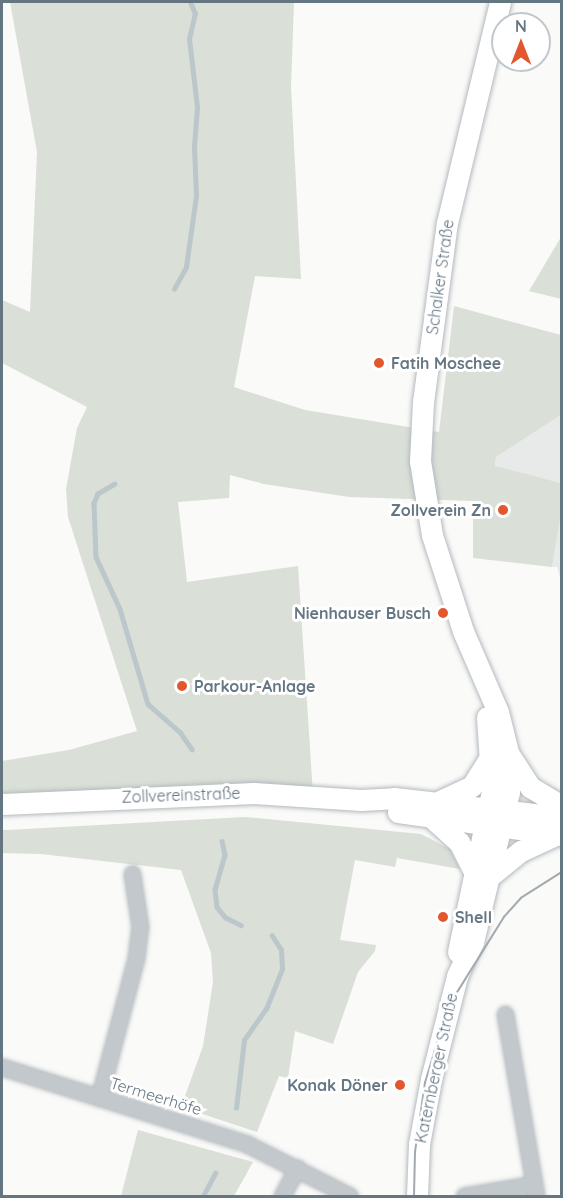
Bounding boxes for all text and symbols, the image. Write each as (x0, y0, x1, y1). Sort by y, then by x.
north arrow (491, 12, 551, 72)
text: N (515, 16, 527, 36)
street label: Schalker Straße (422, 218, 458, 336)
place label: Fatih Moschee (391, 353, 501, 373)
marker: Fatih Moschee (372, 356, 386, 370)
place label: Zollverein Zn (390, 500, 491, 520)
marker: Zollverein Zn (496, 503, 510, 517)
place label: Nienhauser Busch (294, 603, 431, 623)
marker: Nienhauser Busch (436, 606, 450, 620)
place label: Parkour-Anlage (194, 676, 315, 696)
marker: Parkour-Anlage (175, 679, 189, 693)
street label: Zollvereinstraße (121, 783, 241, 807)
place label: Shell (455, 907, 492, 927)
marker: Shell (436, 910, 450, 924)
street label: Katernberger Straße (411, 991, 461, 1145)
street label: Termeerhöfe (108, 1073, 204, 1119)
place label: Konak Döner (287, 1075, 388, 1095)
marker: Konak Döner (393, 1078, 407, 1092)

